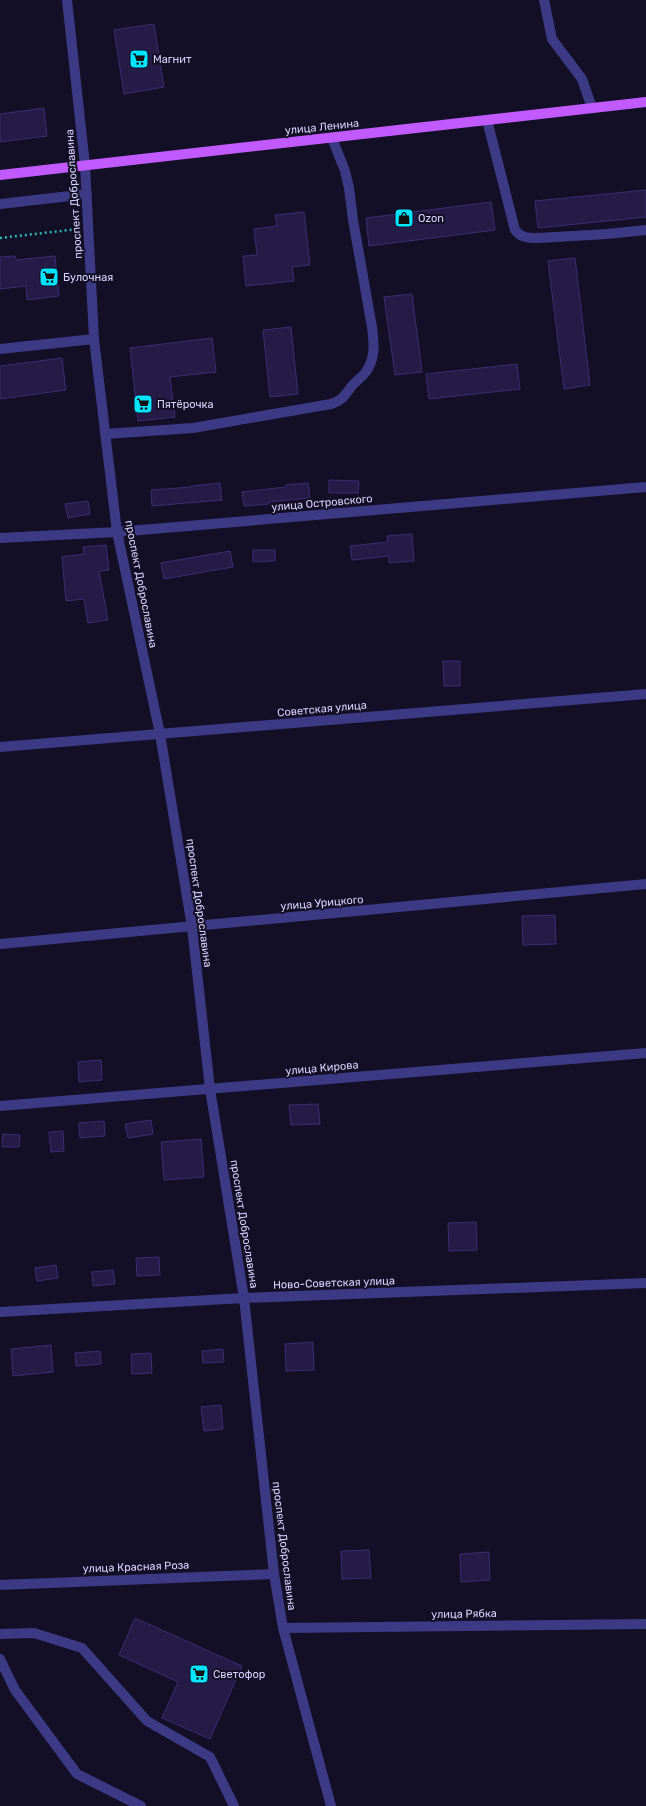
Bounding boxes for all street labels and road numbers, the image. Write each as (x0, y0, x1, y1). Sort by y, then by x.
street label: улица Ленина (284, 117, 360, 137)
street label: проспект Доброславина (63, 129, 85, 259)
street label: улица Островского (271, 492, 373, 514)
street label: проспект Доброславина (122, 519, 160, 649)
street label: Советская улица (277, 699, 367, 719)
street label: проспект Доброславина (184, 838, 214, 968)
street label: улица Урицкого (280, 893, 364, 913)
street label: улица Кирова (285, 1058, 359, 1078)
street label: проспект Доброславина (227, 1159, 261, 1289)
street label: Ново-Советская улица (273, 1274, 395, 1292)
street label: проспект Доброславина (270, 1481, 298, 1611)
street label: улица Красная Роза (82, 1559, 190, 1575)
street label: улица Рябка (431, 1607, 497, 1621)

